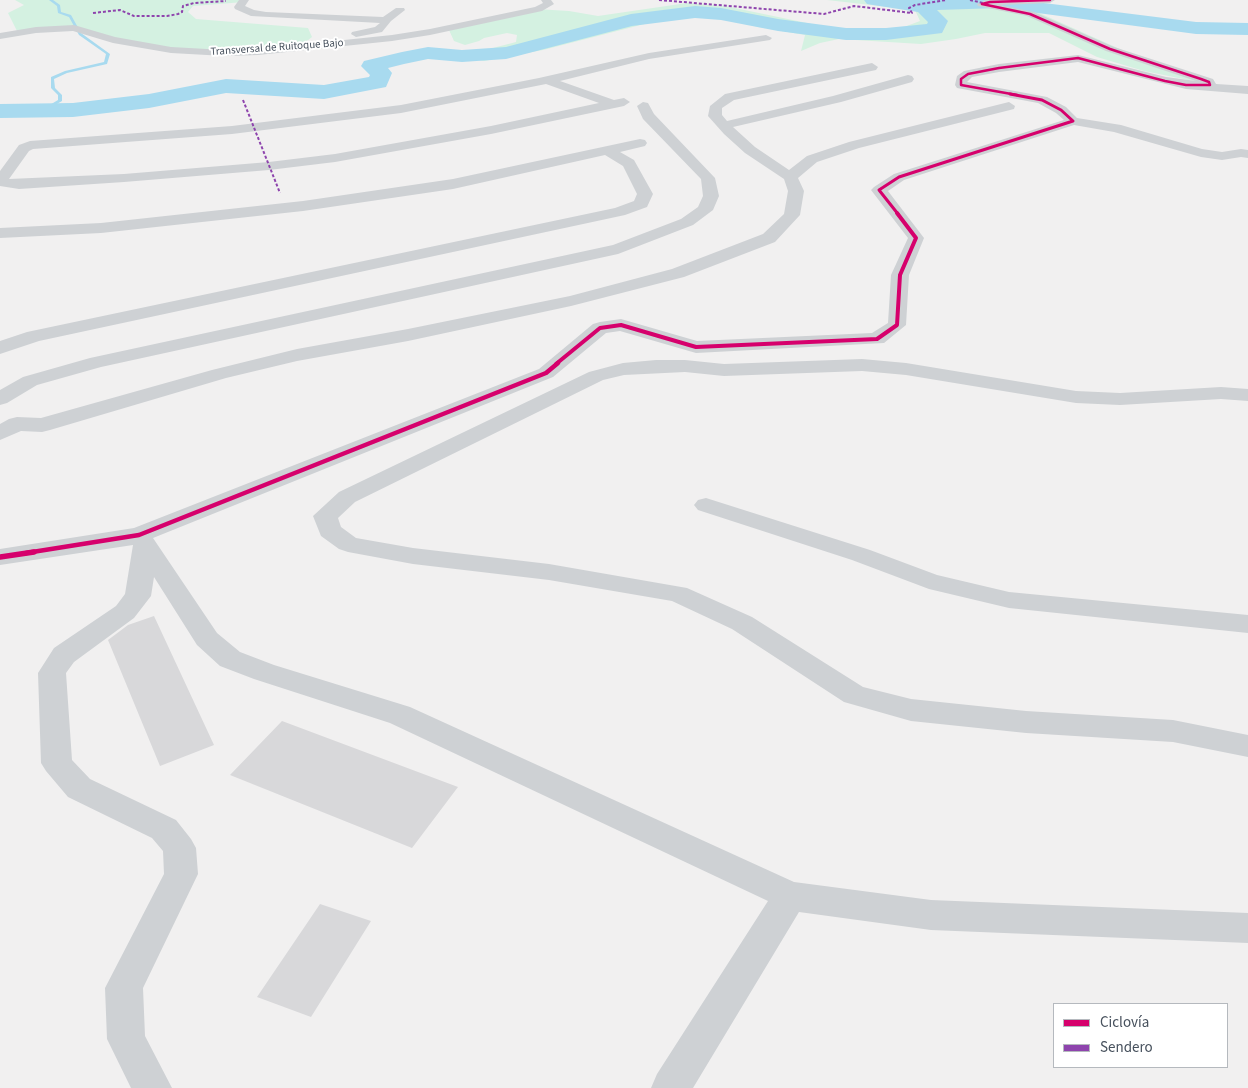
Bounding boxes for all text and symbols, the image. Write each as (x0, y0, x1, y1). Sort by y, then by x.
street label: Transversal de Ruitoque Bajo (210, 37, 344, 59)
legend (1053, 1003, 1228, 1068)
text: Ciclovía (1100, 1012, 1149, 1033)
text: Sendero (1100, 1037, 1153, 1058)

